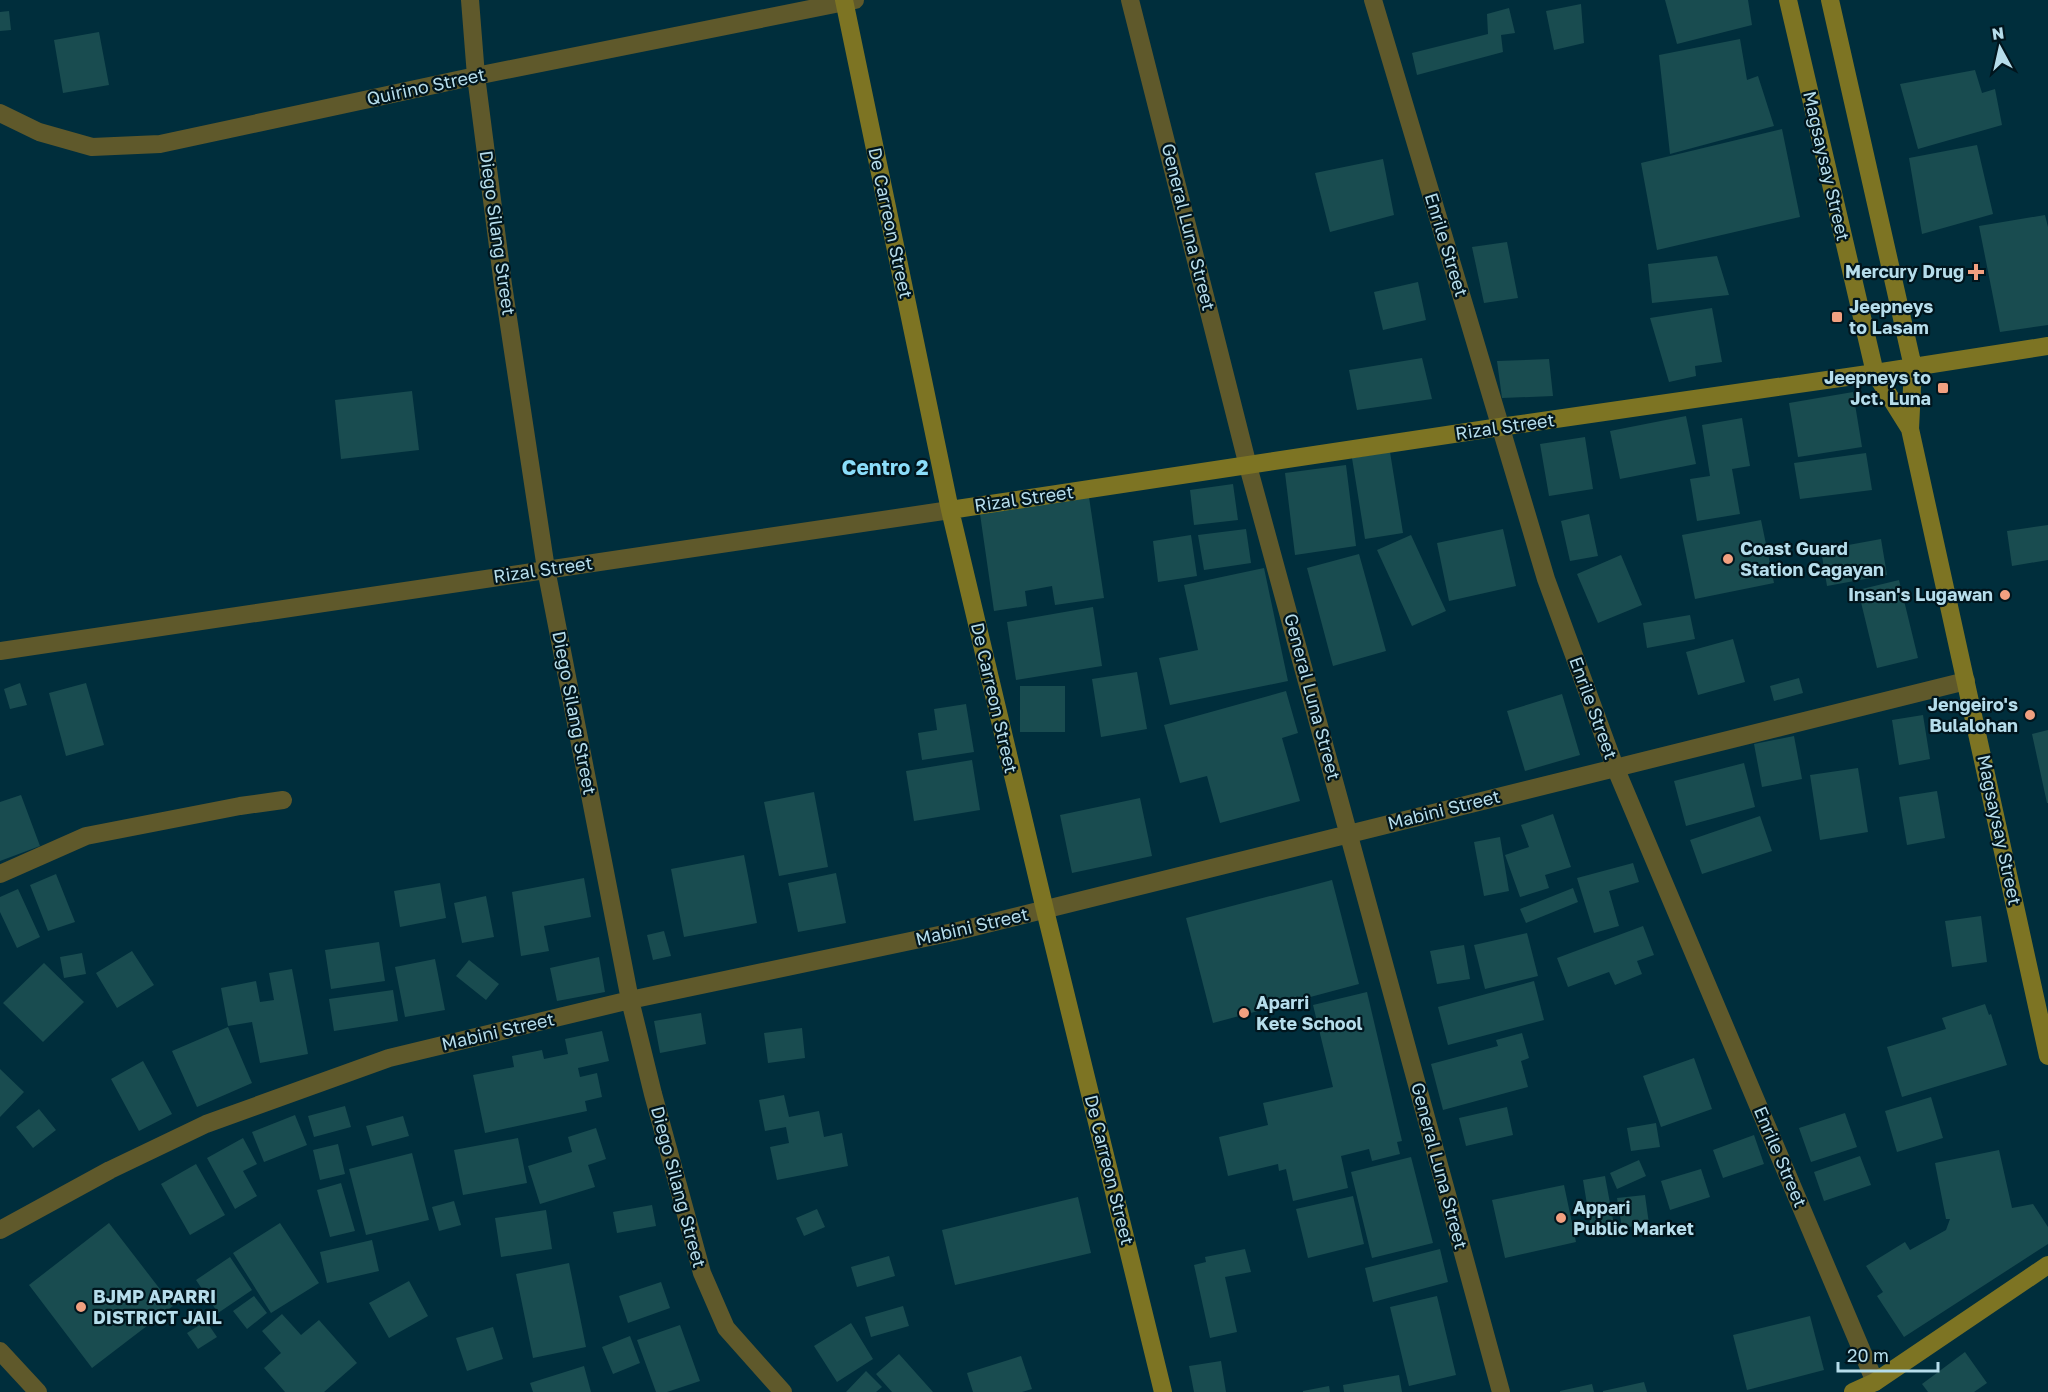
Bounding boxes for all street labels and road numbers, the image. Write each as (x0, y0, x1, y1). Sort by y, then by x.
street label: Quirino Street (365, 63, 487, 109)
street label: Magsaysay Street (1799, 89, 1855, 243)
street label: General Luna Street (1158, 141, 1220, 313)
street label: De Carreon Street (864, 145, 918, 300)
street label: Diego Silang Street (476, 149, 520, 317)
street label: Enrile Street (1421, 190, 1473, 299)
street label: Rizal Street (1454, 408, 1556, 444)
street label: Rizal Street (973, 480, 1075, 516)
street label: Rizal Street (492, 551, 594, 587)
street label: General Luna Street (1280, 611, 1346, 783)
street label: De Carreon Street (967, 620, 1023, 775)
street label: Diego Silang Street (548, 629, 602, 797)
street label: Enrile Street (1565, 653, 1623, 762)
street label: Magsaysay Street (1973, 753, 2027, 907)
street label: Mabini Street (1385, 784, 1502, 834)
street label: Mabini Street (913, 902, 1030, 950)
street label: Mabini Street (439, 1007, 556, 1055)
street label: General Luna Street (1407, 1080, 1473, 1252)
street label: De Carreon Street (1081, 1092, 1139, 1247)
street label: Enrile Street (1750, 1103, 1812, 1210)
street label: Diego Silang Street (647, 1104, 711, 1270)

